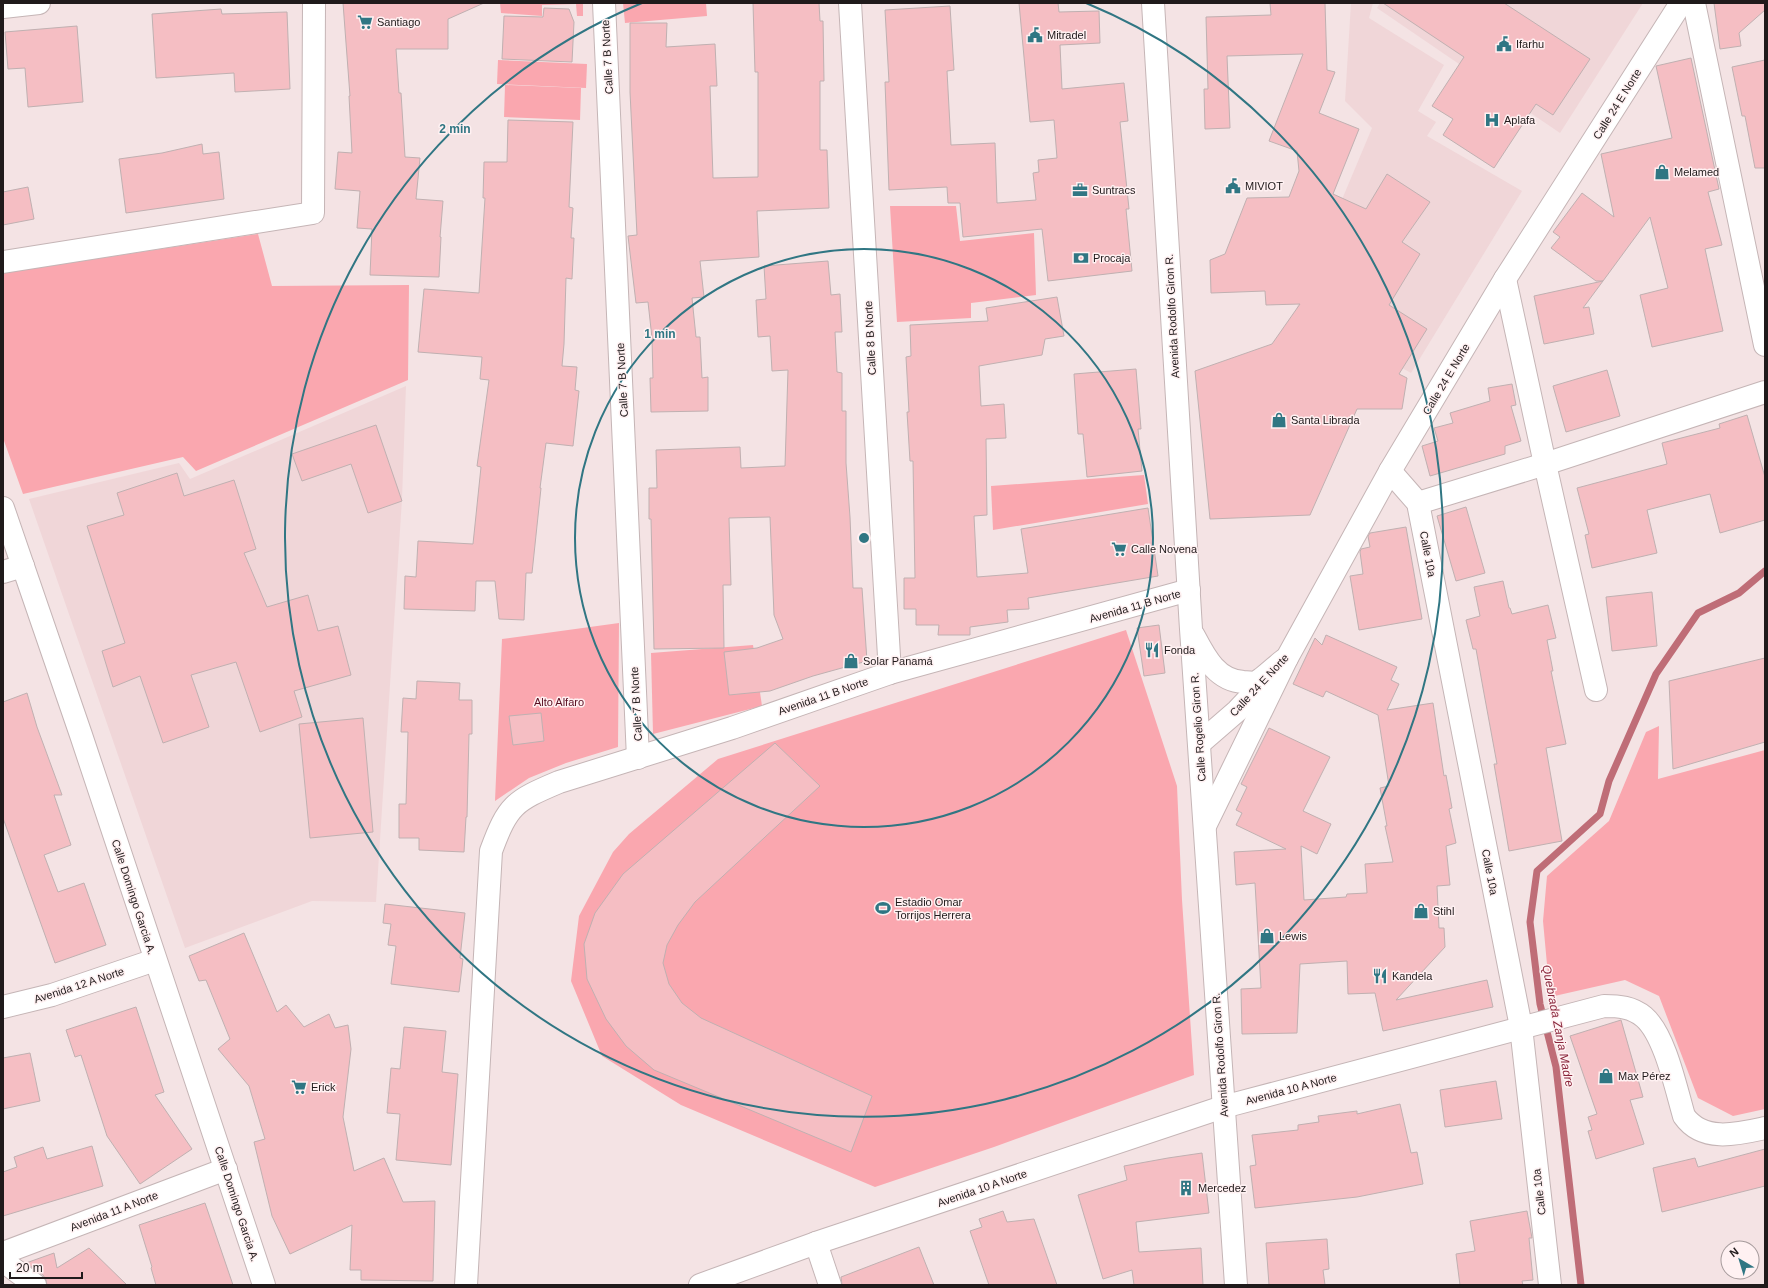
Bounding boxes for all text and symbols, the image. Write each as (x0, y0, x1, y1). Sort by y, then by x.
supermarket icon: Santiago (356, 13, 374, 31)
place label: Santiago (377, 16, 420, 28)
street label: Calle 7 B Norte (599, 19, 615, 95)
public building icon: Mitradel (1026, 26, 1044, 44)
place label: Mitradel (1047, 29, 1086, 41)
public building icon: Ifarhu (1495, 35, 1513, 53)
place label: Ifarhu (1516, 38, 1544, 50)
street label: Calle 24 E Norte (1591, 67, 1643, 141)
hospital icon: Aplafa (1483, 111, 1501, 129)
place label: Aplafa (1504, 114, 1536, 126)
text: 2 min (439, 122, 471, 136)
shop icon: Melamed (1653, 163, 1671, 181)
place label: Melamed (1674, 166, 1719, 178)
public building icon: MIVIOT (1224, 177, 1242, 195)
place label: MIVIOT (1245, 180, 1283, 192)
office icon: Suntracs (1071, 181, 1089, 199)
place label: Suntracs (1092, 184, 1136, 196)
bank icon: Procaja (1072, 249, 1090, 267)
place label: Procaja (1093, 252, 1131, 264)
street label: Avenida Rodolfo Giron R. (1163, 253, 1181, 379)
street label: Calle 8 B Norte (862, 300, 878, 376)
text: 1 min (644, 327, 676, 341)
street label: Calle 24 E Norte (1420, 341, 1472, 417)
street label: Calle 7 B Norte (614, 342, 630, 418)
shop icon: Santa Librada (1270, 411, 1288, 429)
place label: Santa Librada (1291, 414, 1360, 426)
street label: Calle 10a (1418, 530, 1438, 579)
centre of rings (857, 531, 871, 545)
supermarket icon: Calle Novena (1110, 540, 1128, 558)
place label: Calle Novena (1131, 543, 1198, 555)
street label: Avenida 11 B Norte (1088, 587, 1182, 625)
restaurant icon: Fonda (1143, 641, 1161, 659)
place label: Fonda (1164, 644, 1196, 656)
street label: Calle 24 E Norte (1227, 651, 1291, 719)
shop icon: Solar Panamá (842, 652, 860, 670)
place label: Solar Panamá (863, 655, 934, 667)
street label: Calle 7 B Norte (628, 666, 644, 742)
street label: Calle Rogelio Giron R. (1188, 672, 1208, 782)
street label: Avenida 11 B Norte (776, 675, 870, 717)
park label: Alto Alfaro (534, 696, 584, 708)
street label: Calle Domingo Garcia A. (110, 838, 158, 956)
street label: Calle 10a (1480, 848, 1500, 897)
place label: Estadio Omar Torrijos Herrera (895, 896, 972, 921)
sports icon: Estadio Omar Torrijos Herrera (874, 899, 892, 917)
shop icon: Stihl (1412, 902, 1430, 920)
place label: Stihl (1433, 905, 1454, 917)
shop icon: Lewis (1258, 927, 1276, 945)
place label: Lewis (1279, 930, 1308, 942)
water label: Quebrada Zanja Madre (1539, 964, 1577, 1089)
street label: Avenida 12 A Norte (32, 965, 126, 1005)
restaurant icon: Kandela (1371, 967, 1389, 985)
place label: Kandela (1392, 970, 1433, 982)
street label: Avenida Rodolfo Giron R. (1210, 992, 1230, 1118)
shop icon: Max Pérez (1597, 1067, 1615, 1085)
place label: Max Pérez (1618, 1070, 1671, 1082)
street label: Avenida 10 A Norte (1244, 1071, 1338, 1107)
supermarket icon: Erick (290, 1078, 308, 1096)
place label: Erick (311, 1081, 336, 1093)
street label: Calle Domingo Garcia A. (213, 1145, 261, 1263)
street label: Avenida 10 A Norte (936, 1167, 1028, 1209)
street label: Calle 10a (1530, 1167, 1548, 1216)
building icon: Mercedez (1177, 1179, 1195, 1197)
place label: Mercedez (1198, 1182, 1246, 1194)
street label: Avenida 11 A Norte (68, 1189, 160, 1233)
north arrow (1720, 1240, 1760, 1280)
text: N (1727, 1245, 1741, 1259)
scale bar (10, 1254, 82, 1280)
text: 20 m (16, 1261, 43, 1275)

